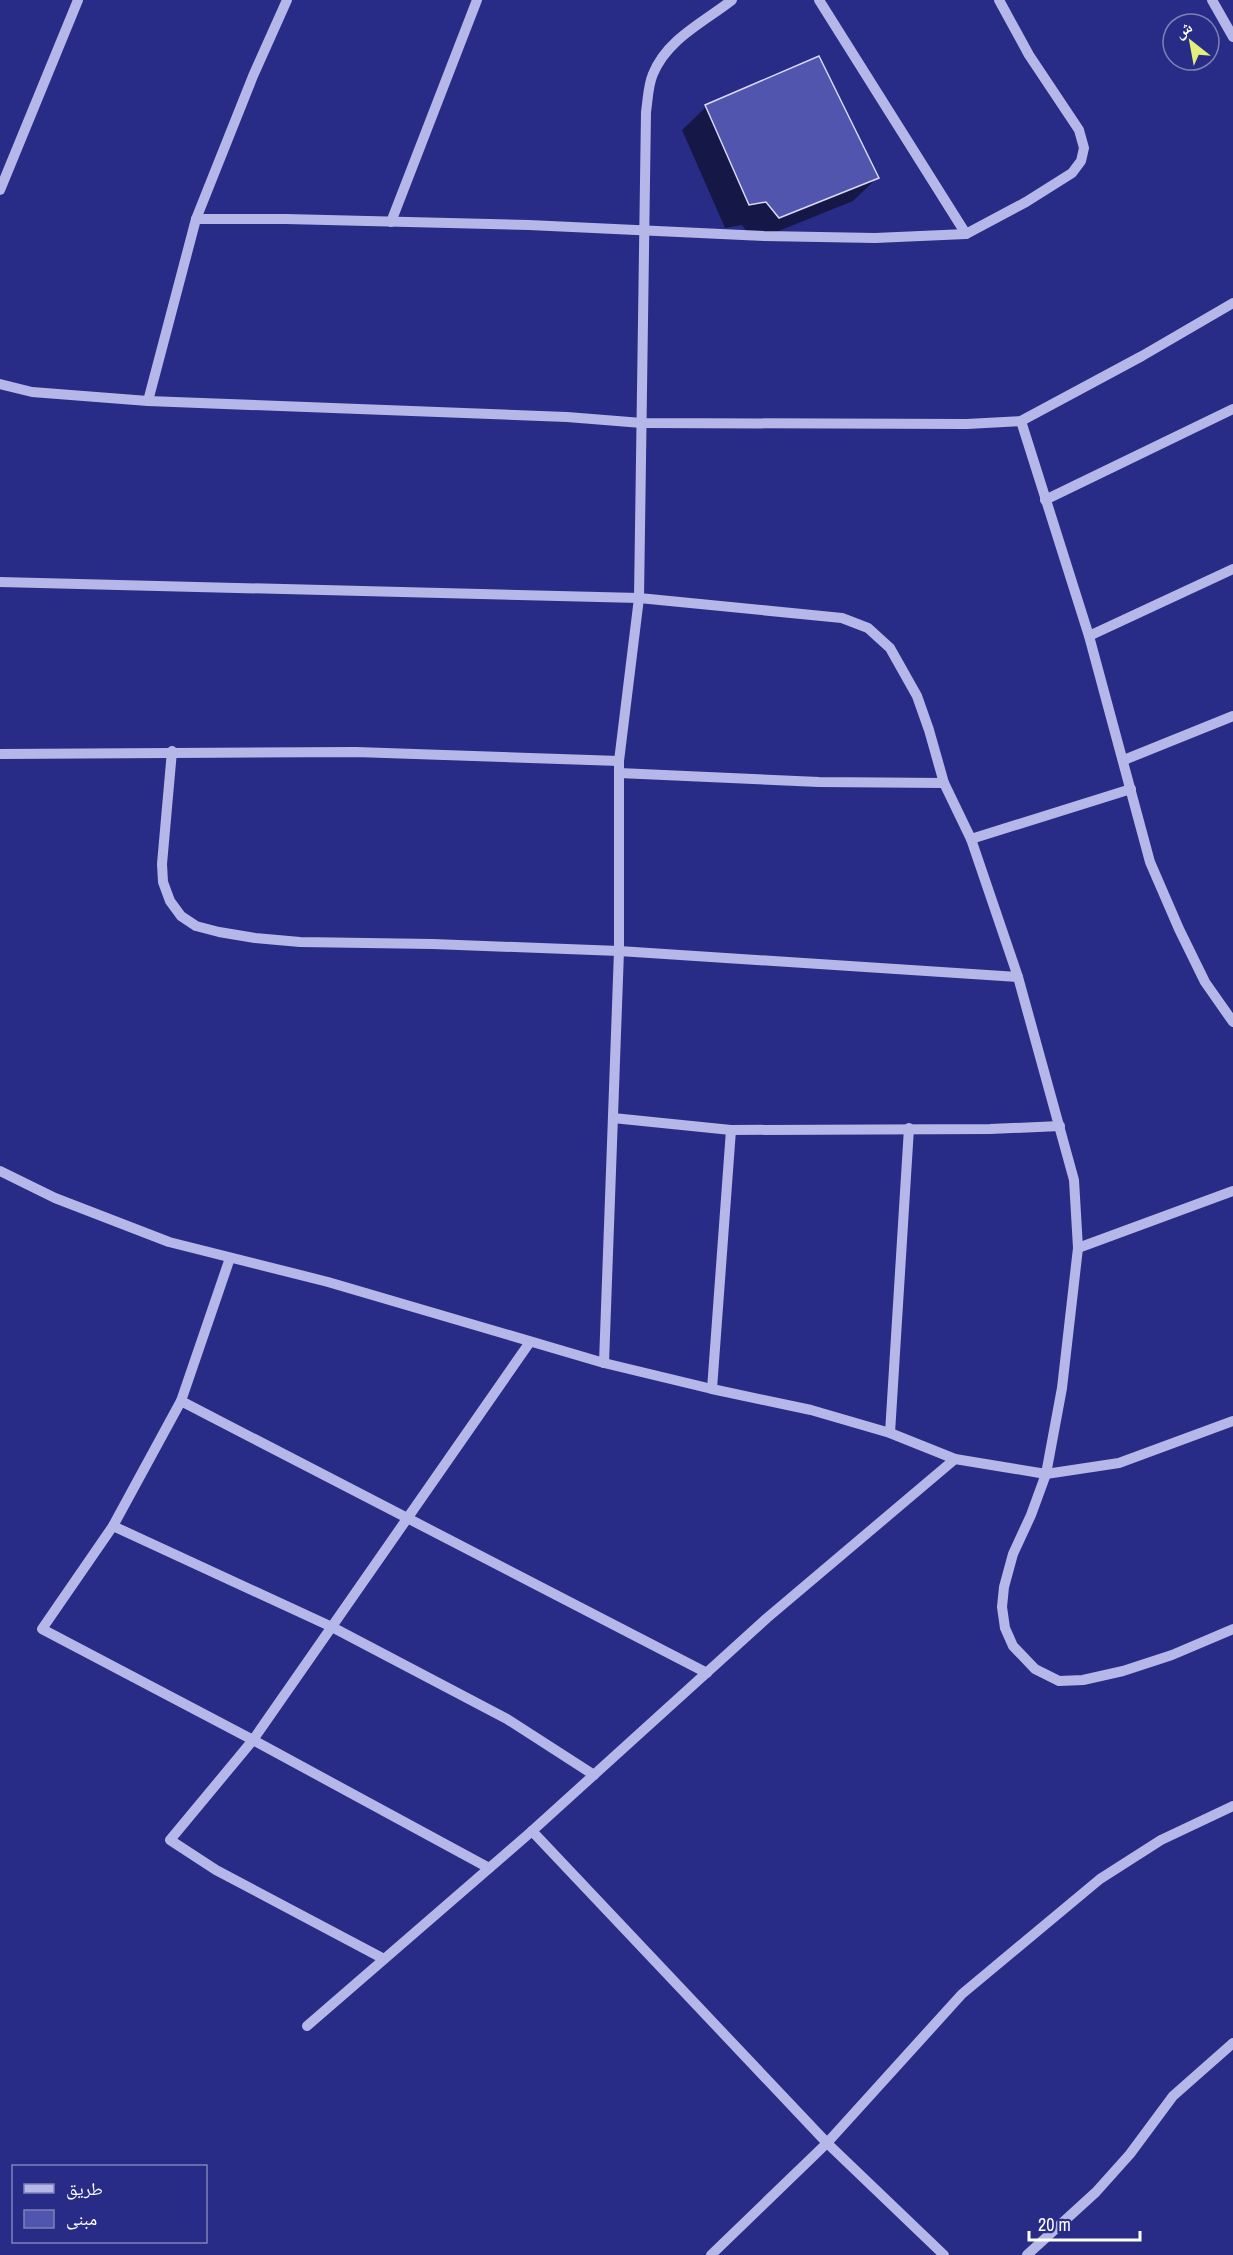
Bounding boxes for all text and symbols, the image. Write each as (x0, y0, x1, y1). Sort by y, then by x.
north arrow (1161, 12, 1221, 72)
text: ش (1170, 15, 1196, 43)
legend (12, 2165, 207, 2243)
text: طريق (66, 2176, 103, 2201)
scale bar (1029, 2204, 1140, 2242)
text: مبنى (66, 2206, 97, 2231)
text: 20 m (1038, 2212, 1071, 2237)

